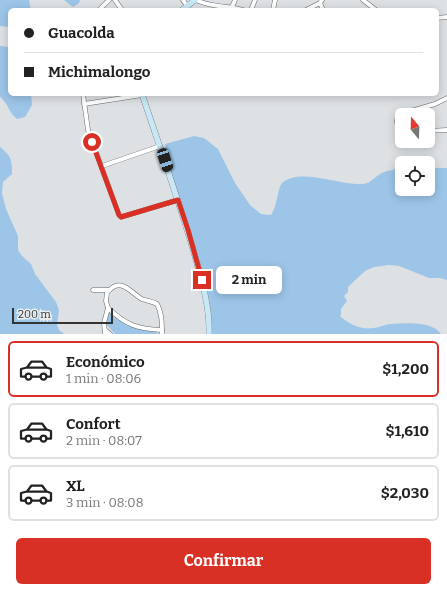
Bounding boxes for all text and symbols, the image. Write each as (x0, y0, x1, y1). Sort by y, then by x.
text: Guacolda (48, 24, 115, 42)
text: Michimalongo (48, 63, 150, 81)
north arrow (395, 108, 435, 148)
map controls (395, 108, 435, 196)
route start (83, 133, 101, 151)
car (156, 147, 174, 173)
button: locate (395, 156, 435, 196)
callout: 2 min (216, 266, 282, 294)
route end (193, 271, 211, 289)
text: 2 min (232, 272, 266, 287)
scale bar (12, 306, 113, 325)
text: 200 m (18, 308, 51, 321)
icon: car (18, 351, 54, 387)
text: Económico (66, 353, 145, 371)
text: $1,200 (382, 360, 429, 378)
text: 1 min · 08:06 (66, 371, 141, 386)
icon: car (18, 413, 54, 449)
text: Confort (66, 415, 121, 433)
text: $1,610 (385, 422, 429, 440)
text: 2 min · 08:07 (66, 433, 142, 448)
icon: car (18, 475, 54, 511)
text: XL (66, 477, 85, 495)
text: $2,030 (381, 484, 429, 502)
text: 3 min · 08:08 (66, 495, 144, 510)
button: Confirmar (16, 538, 431, 584)

